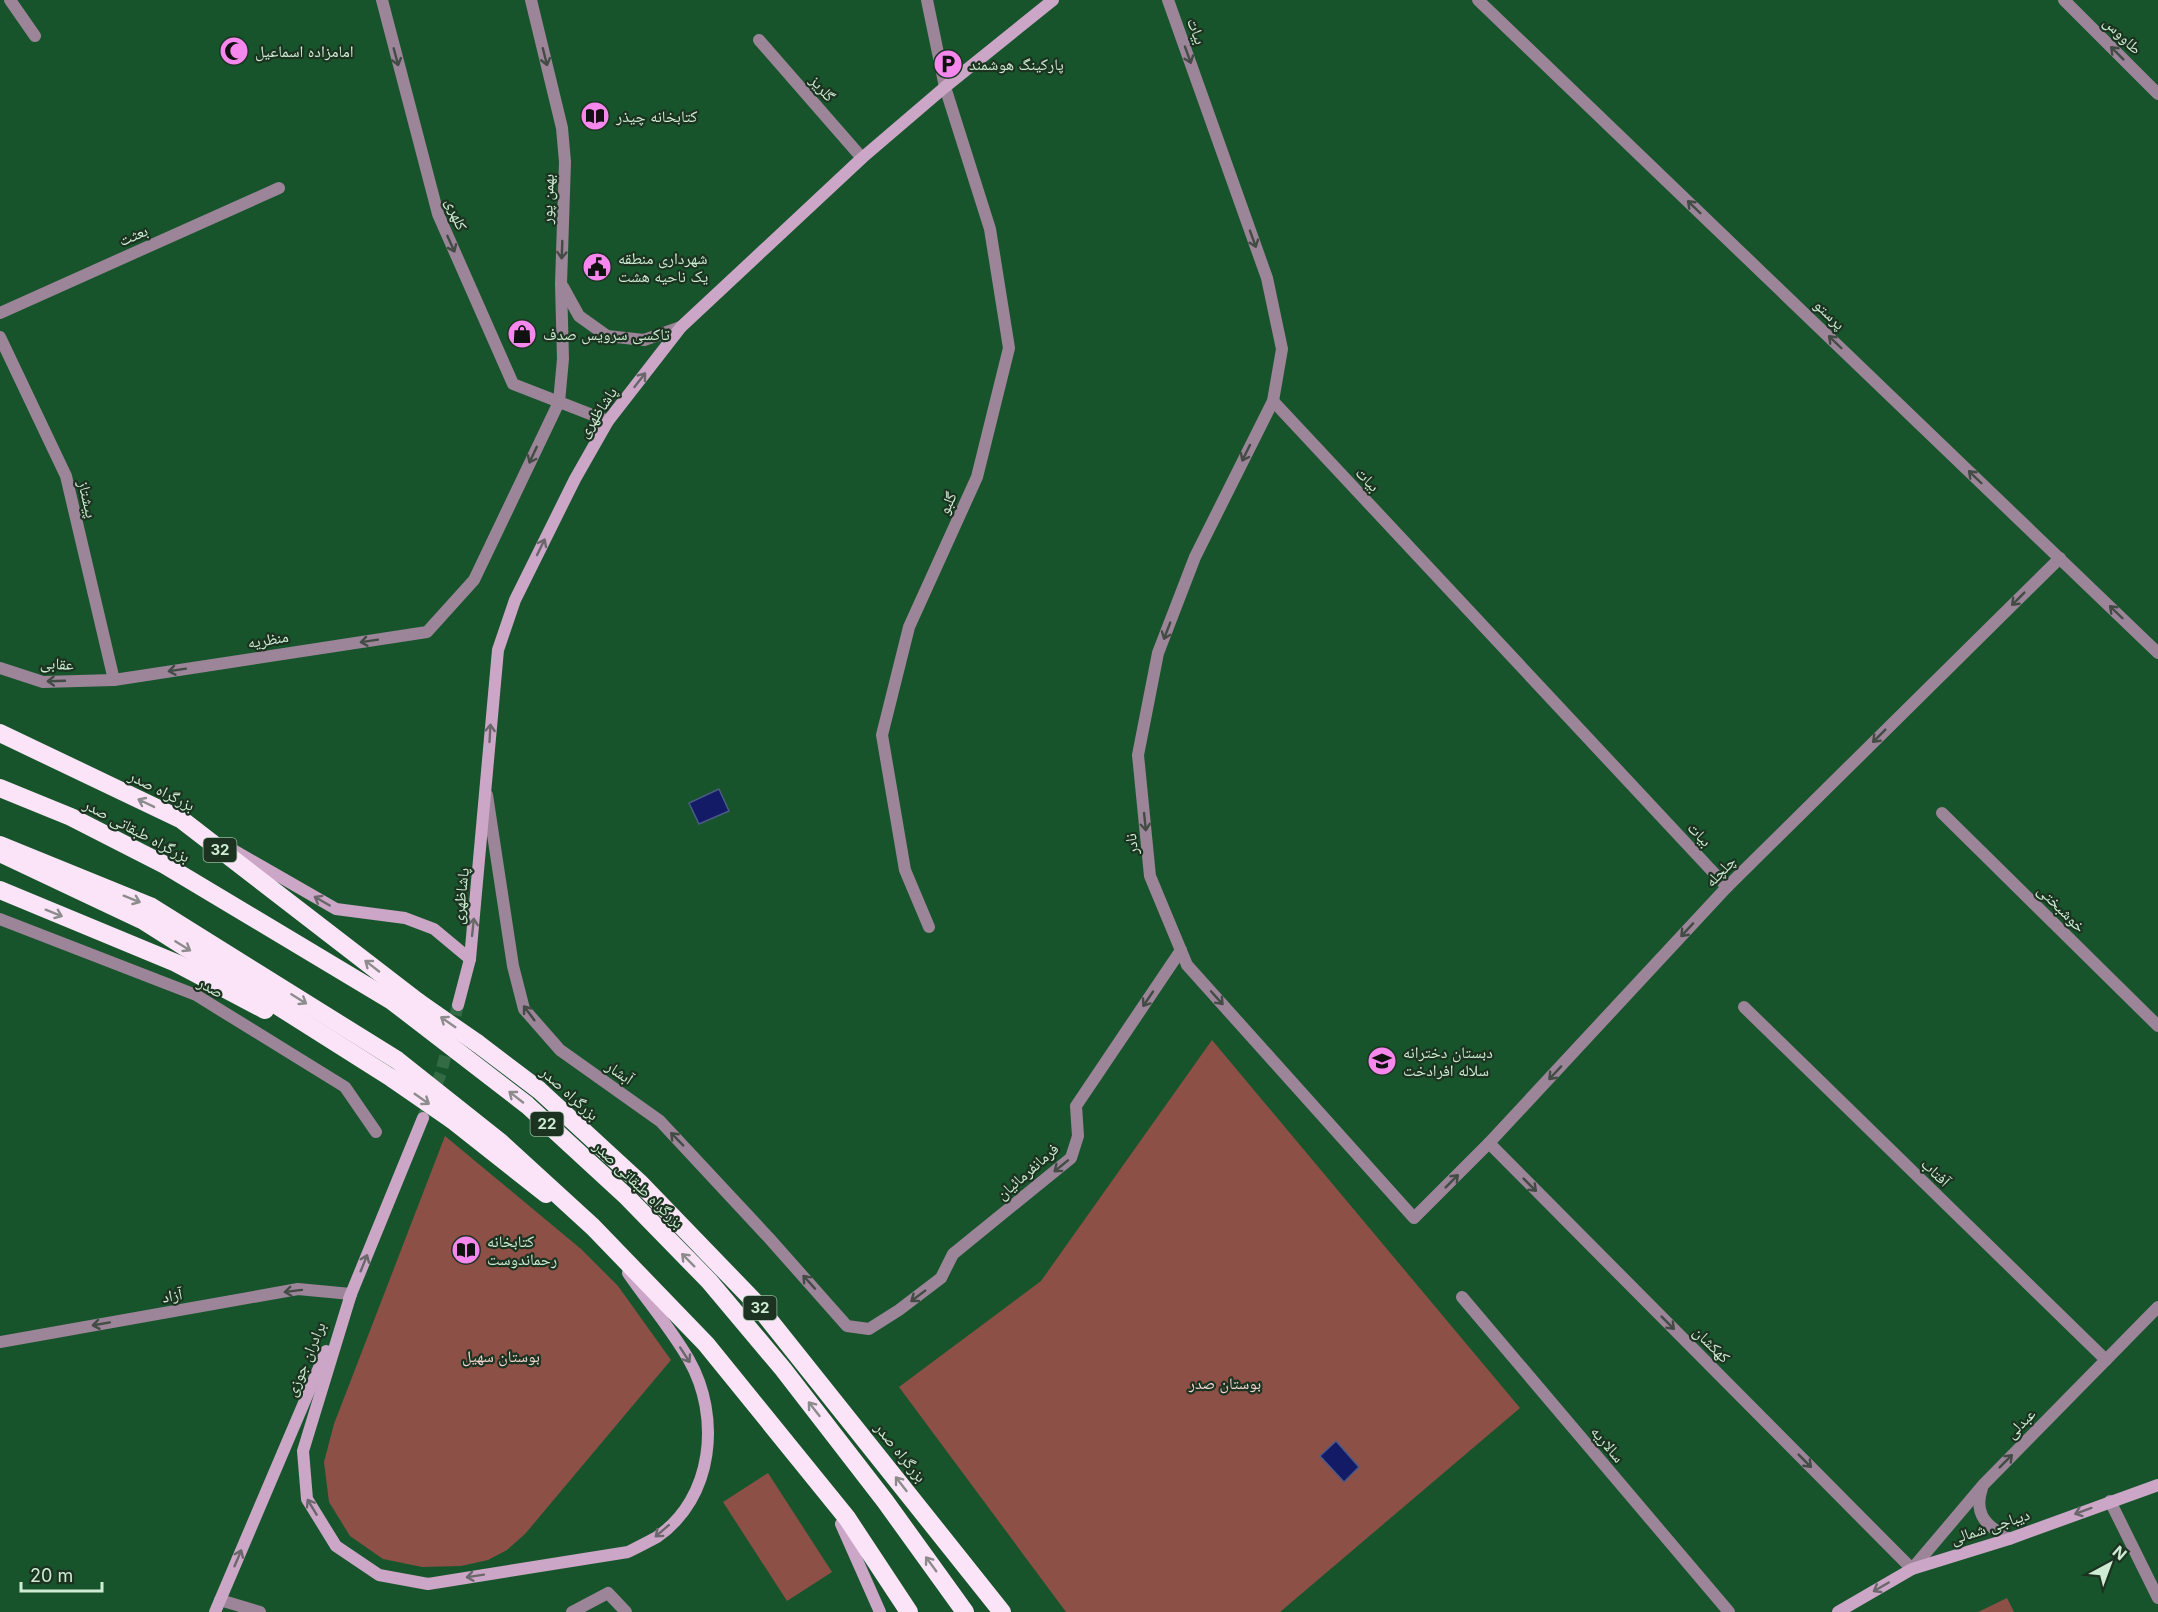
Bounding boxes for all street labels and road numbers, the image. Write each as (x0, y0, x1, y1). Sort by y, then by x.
street label: طاووس (2099, 12, 2146, 59)
street label: بیات (1183, 15, 1211, 47)
street label: گلریز (805, 70, 840, 106)
street label: بهمن پور (536, 174, 559, 225)
street label: کلهری (441, 195, 472, 234)
street label: بعثت (115, 220, 151, 250)
street label: پرستو (1810, 294, 1850, 334)
street label: پاشاظهری (573, 383, 622, 442)
street label: بیات (1352, 462, 1384, 496)
street label: پیشتاز (74, 477, 102, 520)
street label: گلبو (933, 488, 961, 517)
street label: منظریه (246, 626, 290, 652)
street label: عقابی (40, 652, 74, 675)
street label: بزرگراه صدر (125, 764, 198, 815)
street label: بزرگراه طبقاتی صدر (79, 793, 194, 867)
street label: بیات (1684, 817, 1716, 851)
street label: نادر (1120, 832, 1142, 857)
road number: 32 (204, 838, 236, 862)
street label: چلچله (1700, 851, 1740, 891)
street label: پاشاظهری (447, 866, 474, 926)
street label: خوشبختی (2033, 880, 2090, 937)
street label: صدر (194, 971, 227, 1002)
street label: آبشار (602, 1055, 638, 1089)
street label: بزرگراه صدر (536, 1061, 603, 1124)
road number: 22 (530, 1112, 564, 1136)
street label: بزرگراه طبقاتی صدر (588, 1135, 688, 1233)
street label: فرمانفرمائیان (992, 1138, 1063, 1204)
street label: آفتاب (1917, 1153, 1955, 1191)
street label: آزاد (160, 1283, 185, 1307)
road number: 32 (744, 1296, 777, 1320)
street label: برادران جوزی (280, 1319, 331, 1400)
street label: کهکشان (1689, 1321, 1735, 1368)
street label: عبدلی (2001, 1404, 2040, 1443)
street label: بزرگراه صدر (870, 1417, 931, 1486)
street label: سالاریه (1587, 1422, 1629, 1466)
street label: دیباجی شمالی (1948, 1504, 2032, 1549)

